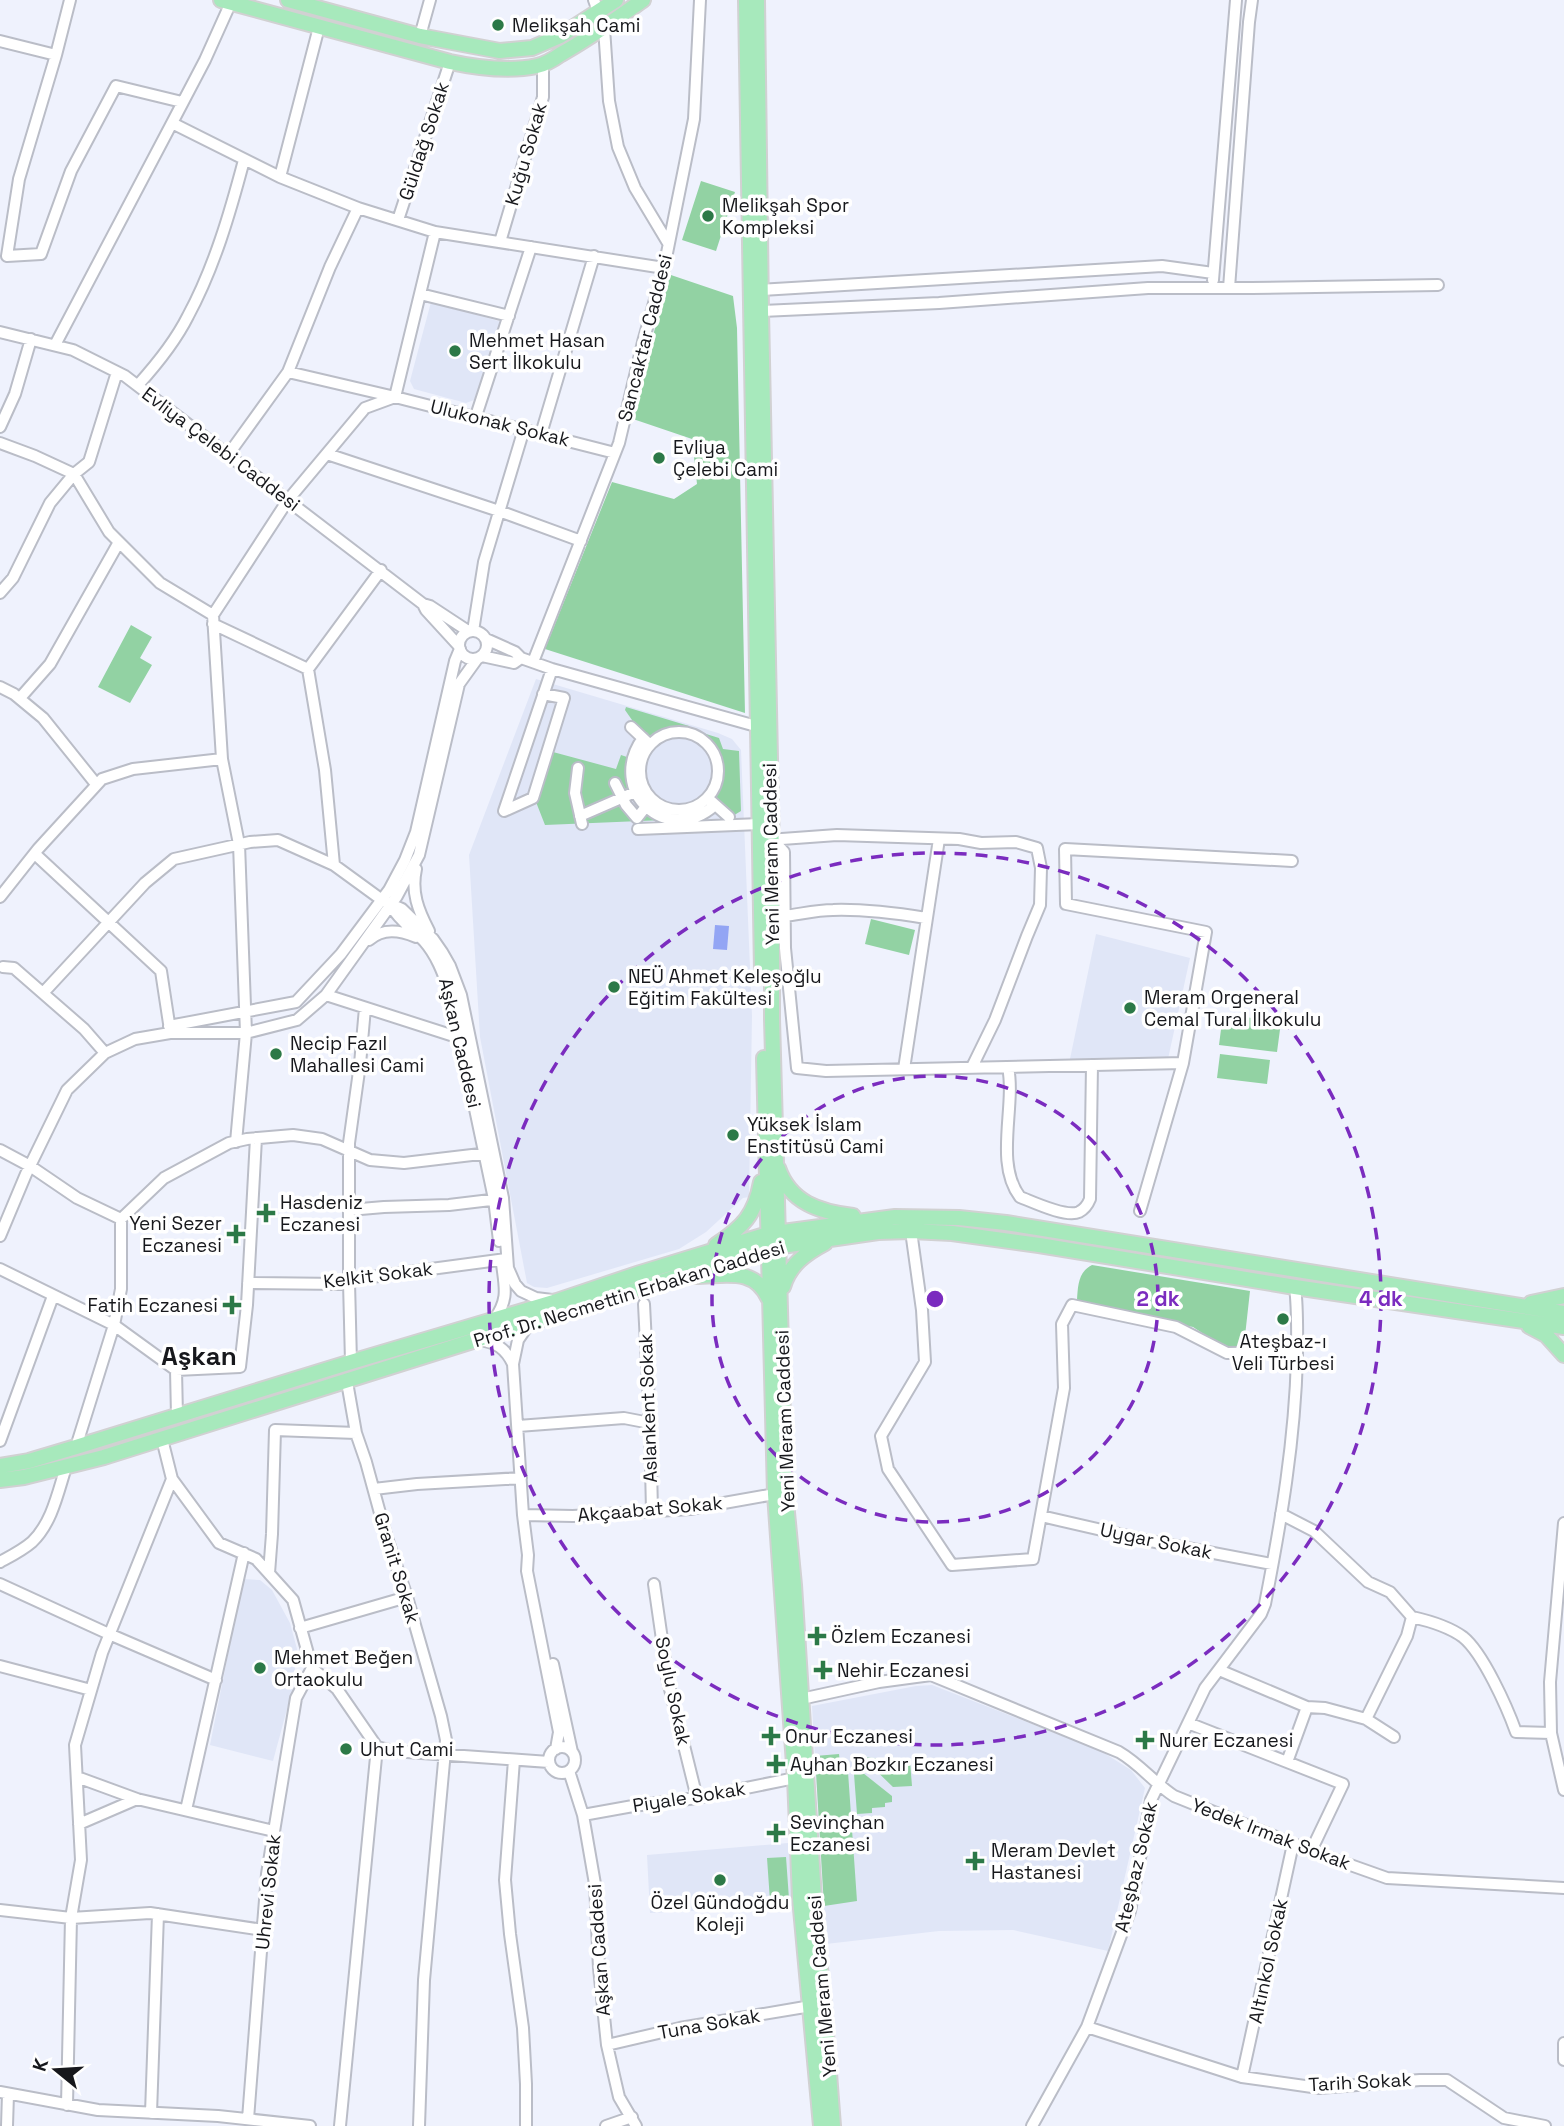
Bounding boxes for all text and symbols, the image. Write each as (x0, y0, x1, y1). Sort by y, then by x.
place label: Melikşah Cami (512, 13, 641, 38)
marker: Melikşah Cami (490, 17, 506, 33)
street label: Güldağ Sokak (393, 78, 455, 204)
street label: Kuğu Sokak (499, 99, 553, 209)
place label: Melikşah Spor Kompleksi (722, 193, 849, 240)
marker: Melikşah Spor Kompleksi (700, 208, 716, 224)
street label: Sancaktar Caddesi (612, 252, 678, 424)
place label: Mehmet Hasan Sert İlkokulu (469, 328, 605, 375)
marker: Mehmet Hasan Sert İlkokulu (447, 343, 463, 359)
street label: Evliya Çelebi Caddesi (137, 381, 305, 517)
street label: Ulukonak Sokak (428, 394, 572, 452)
place label: Evliya Çelebi Cami (673, 435, 778, 482)
marker: Evliya Çelebi Cami (651, 450, 667, 466)
street label: Yeni Meram Caddesi (757, 763, 785, 945)
place label: NEÜ Ahmet Keleşoğlu Eğitim Fakültesi (628, 964, 822, 1011)
street label: Aşkan Caddesi (433, 976, 487, 1110)
marker: NEÜ Ahmet Keleşoğlu Eğitim Fakültesi (606, 979, 622, 995)
place label: Meram Orgeneral Cemal Tural İlkokulu (1144, 985, 1321, 1032)
marker: Meram Orgeneral Cemal Tural İlkokulu (1122, 1000, 1138, 1016)
place label: Necip Fazıl Mahallesi Cami (290, 1031, 424, 1078)
marker: Necip Fazıl Mahallesi Cami (268, 1046, 284, 1062)
place label: Yüksek İslam Enstitüsü Cami (747, 1112, 884, 1159)
marker: Yüksek İslam Enstitüsü Cami (725, 1127, 741, 1143)
place label: Hasdeniz Eczanesi (280, 1190, 363, 1237)
marker: Hasdeniz Eczanesi (258, 1205, 274, 1221)
place label: Yeni Sezer Eczanesi (129, 1211, 222, 1258)
marker: Yeni Sezer Eczanesi (228, 1226, 244, 1242)
street label: Prof. Dr. Necmettin Erbakan Caddesi (470, 1235, 788, 1353)
street label: Kelkit Sokak (322, 1256, 434, 1294)
text: 2 dk (1136, 1285, 1180, 1312)
text: 4 dk (1359, 1285, 1403, 1312)
centre of rings (923, 1287, 947, 1311)
place label: Fatih Eczanesi (88, 1293, 218, 1318)
marker: Fatih Eczanesi (224, 1297, 240, 1313)
marker: Ateşbaz-ı Veli Türbesi (1275, 1311, 1291, 1327)
street label: Yeni Meram Caddesi (769, 1329, 801, 1513)
place label: Ateşbaz-ı Veli Türbesi (1232, 1329, 1334, 1376)
street label: Aslankent Sokak (633, 1333, 663, 1483)
district label: Aşkan (161, 1339, 237, 1373)
street label: Akçaabat Sokak (576, 1490, 724, 1528)
street label: Granit Sokak (368, 1509, 426, 1627)
street label: Uygar Sokak (1098, 1517, 1214, 1565)
place label: Özlem Eczanesi (831, 1624, 971, 1649)
marker: Özlem Eczanesi (809, 1628, 825, 1644)
street label: Soylu Sokak (649, 1634, 697, 1748)
place label: Mehmet Beğen Ortaokulu (274, 1645, 413, 1692)
place label: Nehir Eczanesi (837, 1658, 969, 1683)
marker: Mehmet Beğen Ortaokulu (252, 1660, 268, 1676)
marker: Nehir Eczanesi (815, 1662, 831, 1678)
place label: Onur Eczanesi (785, 1724, 913, 1749)
marker: Onur Eczanesi (763, 1728, 779, 1744)
place label: Nurer Eczanesi (1159, 1728, 1293, 1753)
marker: Nurer Eczanesi (1137, 1732, 1153, 1748)
place label: Uhut Cami (360, 1737, 454, 1762)
marker: Uhut Cami (338, 1741, 354, 1757)
place label: Ayhan Bozkır Eczanesi (790, 1752, 994, 1777)
marker: Ayhan Bozkır Eczanesi (768, 1756, 784, 1772)
street label: Piyale Sokak (631, 1776, 747, 1818)
street label: Yedek Irmak Sokak (1188, 1792, 1354, 1876)
street label: Ateşbaz Sokak (1109, 1799, 1163, 1935)
place label: Sevinçhan Eczanesi (790, 1810, 885, 1857)
marker: Sevinçhan Eczanesi (768, 1825, 784, 1841)
street label: Uhrevi Sokak (249, 1833, 287, 1951)
place label: Meram Devlet Hastanesi (991, 1838, 1116, 1885)
marker: Meram Devlet Hastanesi (965, 1851, 985, 1871)
marker: Özel Gündoğdu Koleji (712, 1872, 728, 1888)
street label: Aşkan Caddesi (582, 1883, 616, 2017)
place label: Özel Gündoğdu Koleji (651, 1890, 789, 1937)
street label: Yeni Meram Caddesi (802, 1894, 842, 2078)
street label: Altınkol Sokak (1243, 1896, 1293, 2026)
street label: Tuna Sokak (656, 2003, 762, 2045)
north arrow (21, 2035, 91, 2105)
text: K (27, 2055, 54, 2074)
street label: Tarih Sokak (1308, 2067, 1412, 2097)

